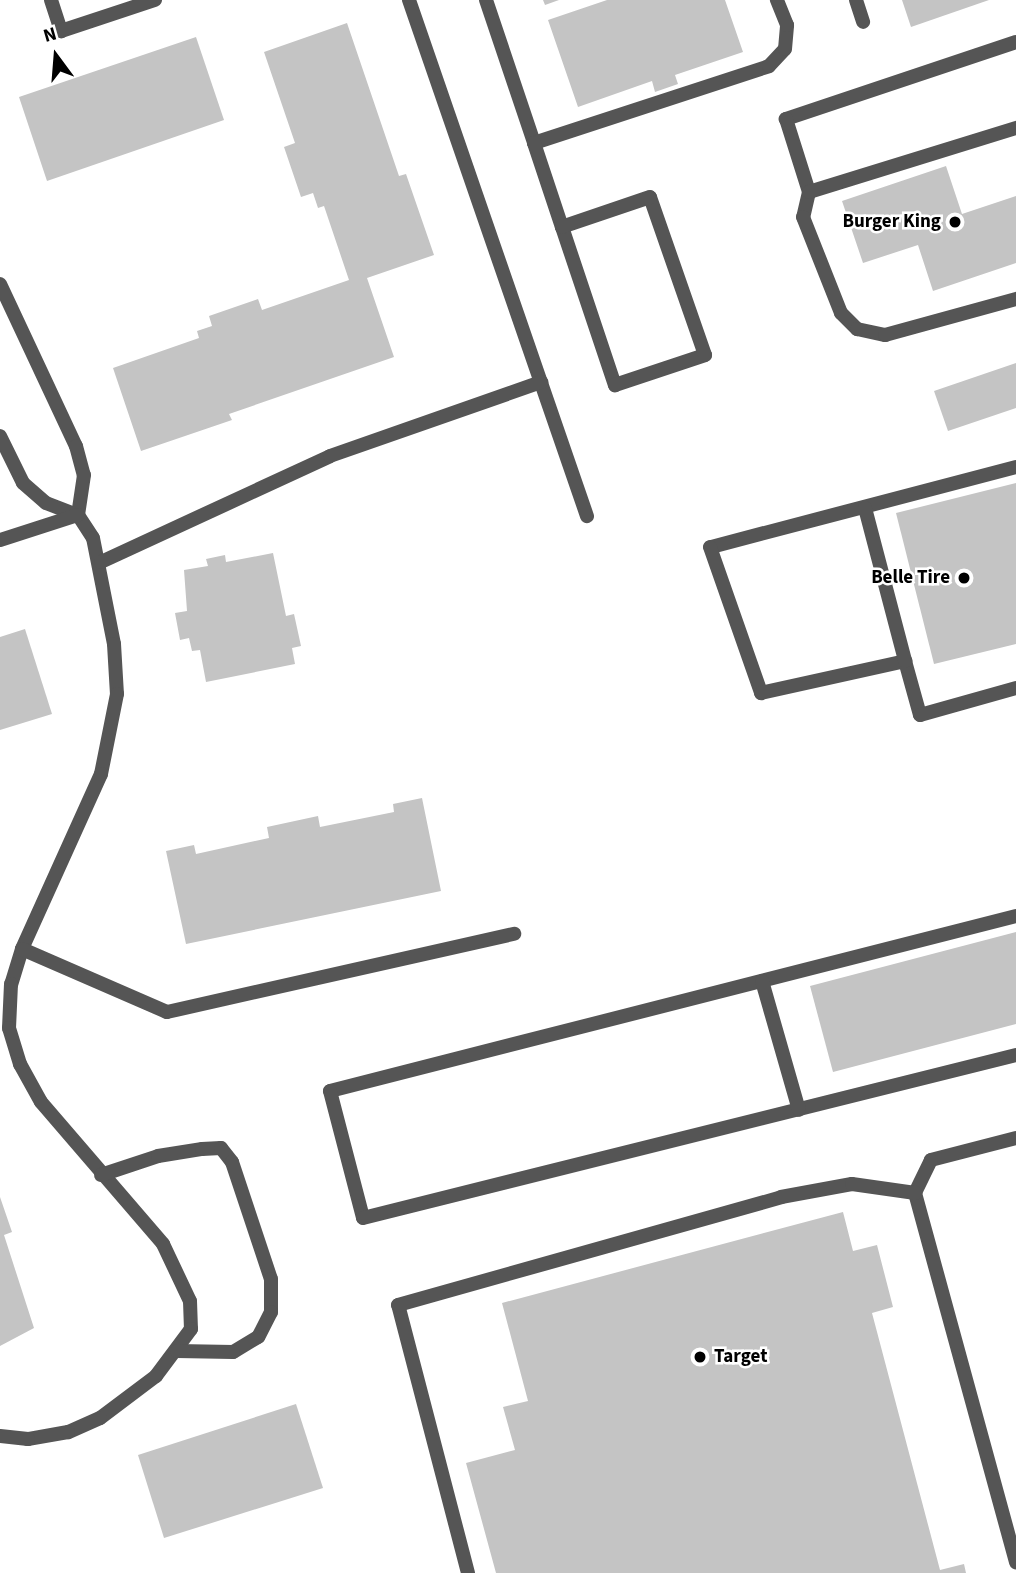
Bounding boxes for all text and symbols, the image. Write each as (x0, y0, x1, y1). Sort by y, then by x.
north arrow (21, 21, 91, 91)
text: N (40, 21, 60, 50)
place label: Burger King (842, 211, 941, 233)
marker: Burger King (947, 214, 963, 230)
place label: Belle Tire (871, 567, 950, 589)
marker: Belle Tire (956, 570, 972, 586)
place label: Target (714, 1346, 767, 1368)
marker: Target (692, 1349, 708, 1365)

